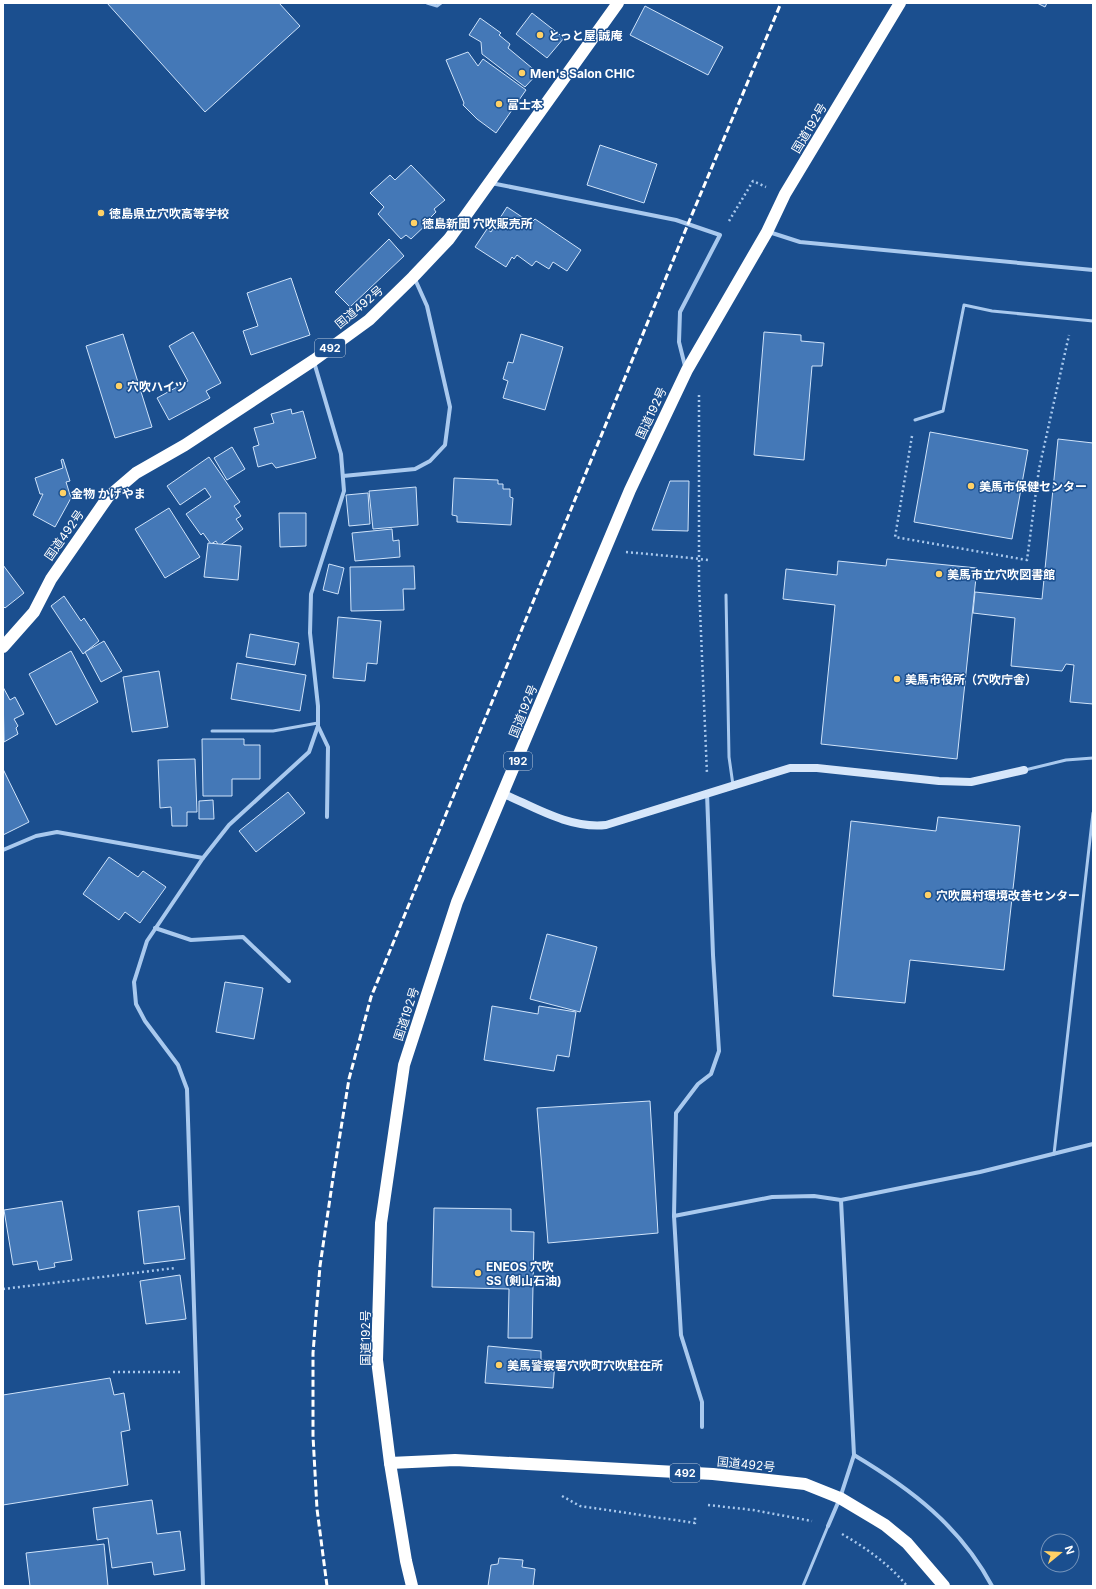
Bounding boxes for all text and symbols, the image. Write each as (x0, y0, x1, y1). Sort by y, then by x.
place label: とっと屋 誠庵 (548, 28, 622, 43)
marker: とっと屋 誠庵 (535, 30, 545, 40)
place label: Men's Salon CHIC (530, 66, 635, 81)
marker: Men's Salon CHIC (517, 68, 527, 78)
place label: 富士本 (507, 97, 543, 112)
marker: 富士本 (494, 99, 504, 109)
street label: 国道192号 (788, 100, 830, 156)
place label: 徳島県立穴吹高等学校 (109, 206, 229, 221)
marker: 徳島県立穴吹高等学校 (96, 208, 106, 218)
place label: 徳島新聞 穴吹販売所 (422, 216, 533, 231)
marker: 徳島新聞 穴吹販売所 (409, 218, 419, 228)
street label: 国道492号 (332, 282, 386, 332)
road number: 492 (315, 339, 345, 357)
place label: 穴吹ハイツ (127, 379, 187, 394)
marker: 穴吹ハイツ (114, 381, 124, 391)
street label: 国道192号 (632, 385, 670, 441)
place label: 美馬市保健センター (979, 479, 1087, 494)
marker: 美馬市保健センター (966, 481, 976, 491)
place label: 金物 かげやま (71, 486, 146, 501)
marker: 金物 かげやま (58, 488, 68, 498)
street label: 国道492号 (41, 507, 87, 563)
place label: 美馬市立穴吹図書館 (947, 567, 1055, 582)
marker: 美馬市立穴吹図書館 (934, 569, 944, 579)
place label: 美馬市役所（穴吹庁舎） (905, 672, 1037, 687)
marker: 美馬市役所（穴吹庁舎） (892, 674, 902, 684)
street label: 国道192号 (506, 682, 540, 740)
road number: 192 (504, 752, 532, 770)
place label: 穴吹農村環境改善センター (936, 888, 1080, 903)
marker: 穴吹農村環境改善センター (923, 890, 933, 900)
street label: 国道192号 (390, 985, 422, 1043)
place label: ENEOS 穴吹 SS (剣山石油) (486, 1259, 562, 1288)
marker: ENEOS 穴吹 SS (剣山石油) (473, 1268, 483, 1278)
street label: 国道192号 (358, 1310, 373, 1366)
place label: 美馬警察署穴吹町穴吹駐在所 (507, 1358, 663, 1373)
marker: 美馬警察署穴吹町穴吹駐在所 (494, 1360, 504, 1370)
street label: 国道492号 (716, 1453, 776, 1475)
road number: 492 (670, 1464, 700, 1482)
north arrow (1040, 1533, 1080, 1573)
text: N (1062, 1544, 1077, 1556)

